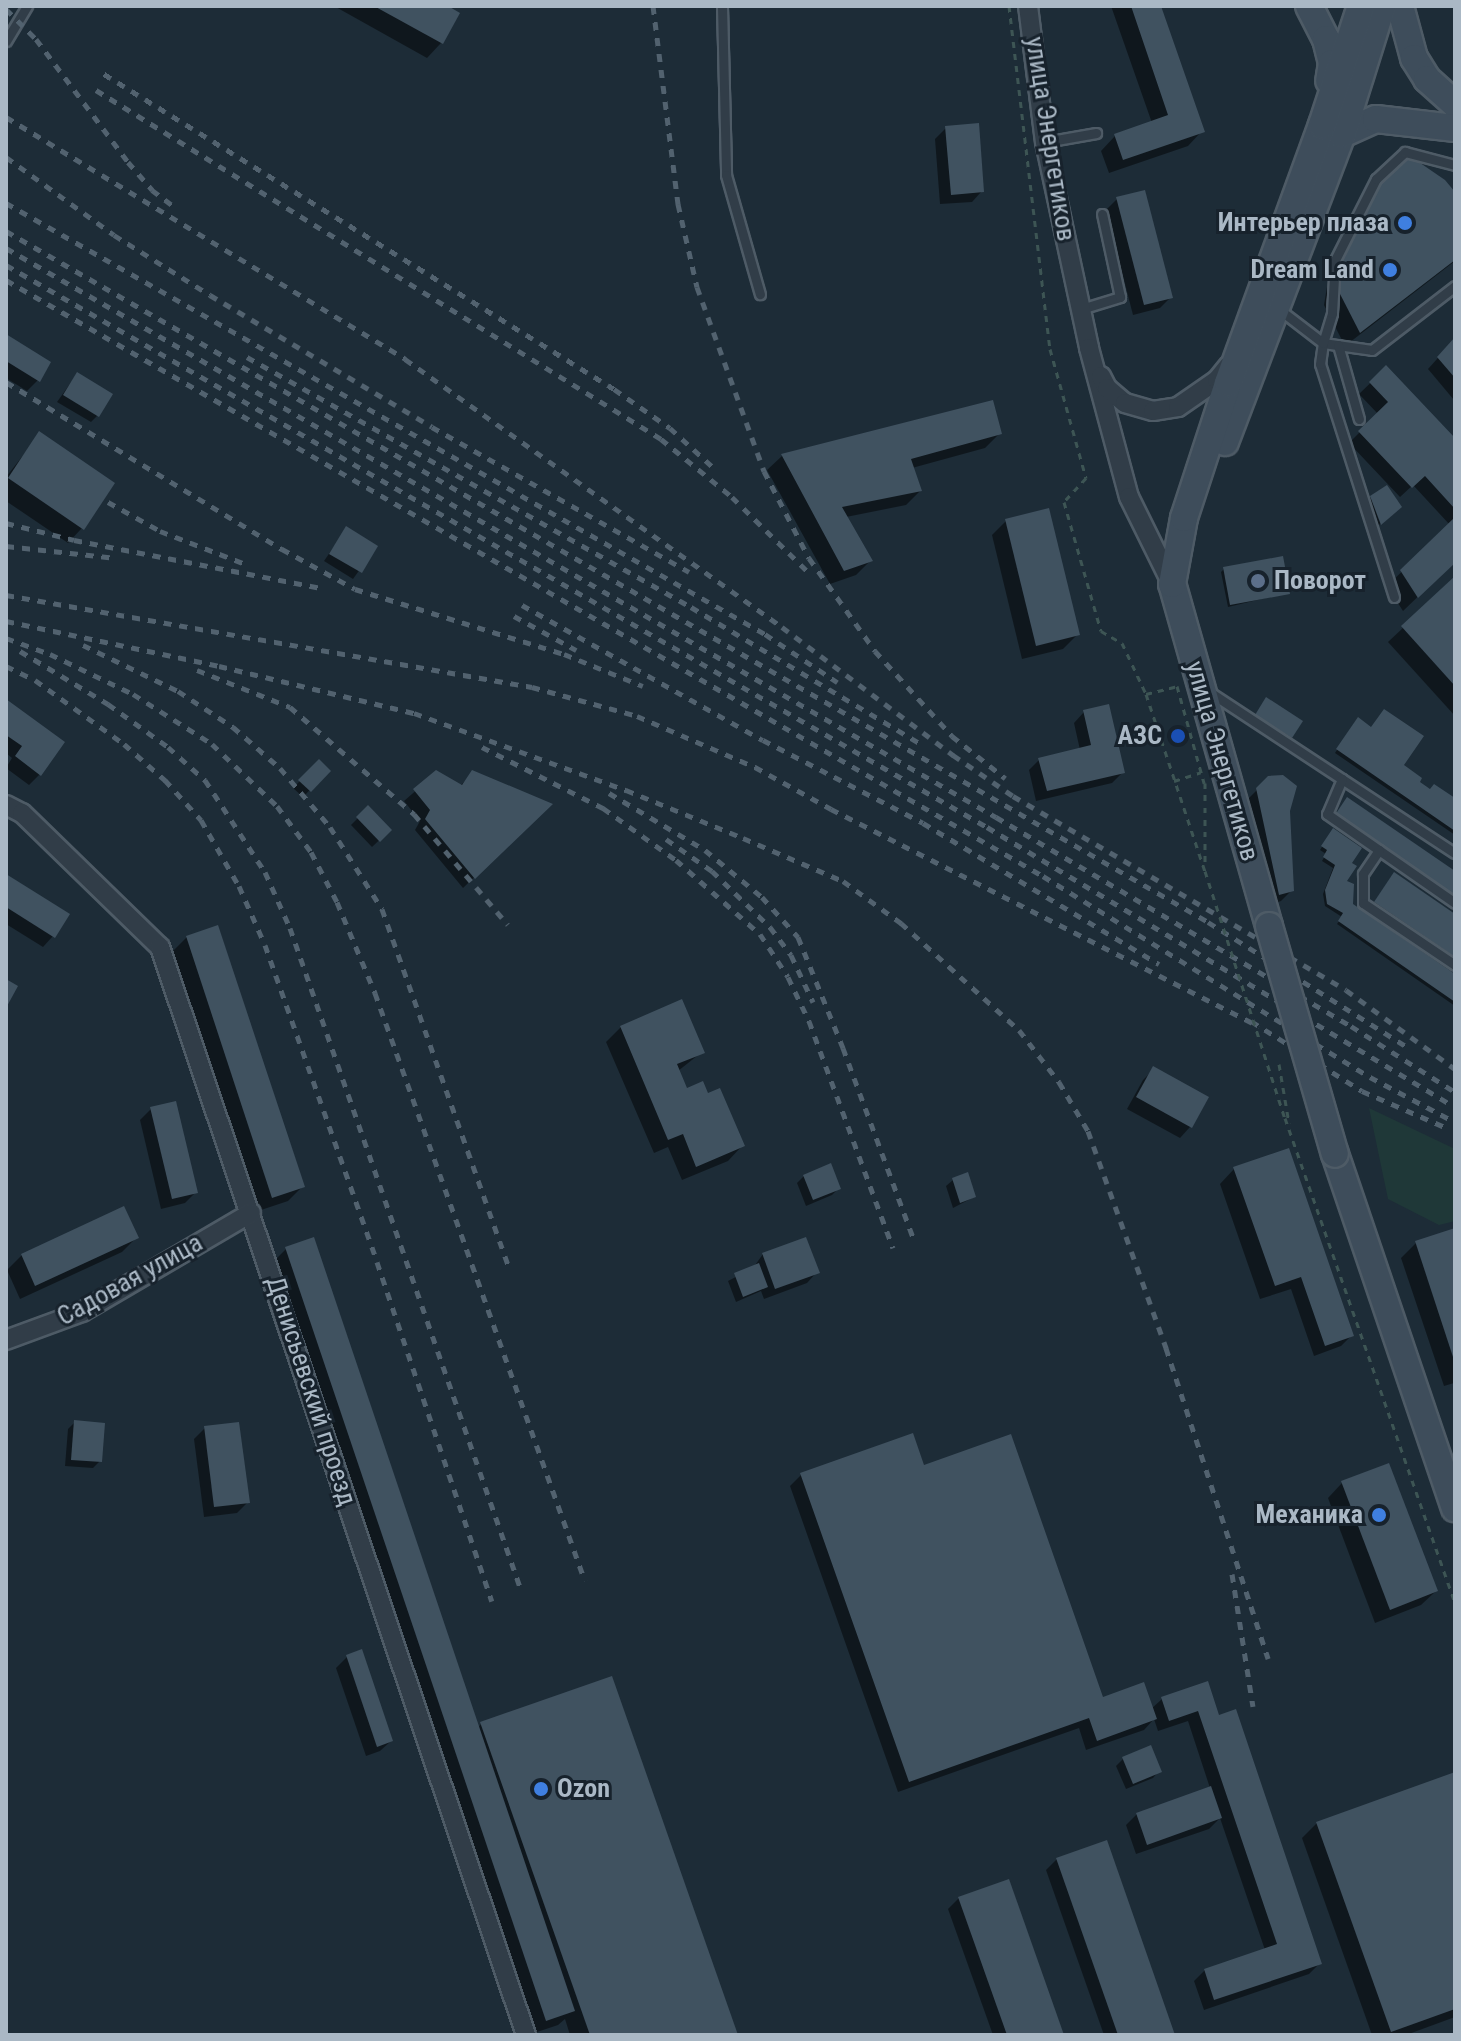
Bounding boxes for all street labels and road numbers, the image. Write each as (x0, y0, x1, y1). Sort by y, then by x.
street label: улица Энергетиков (1018, 35, 1082, 243)
street label: улица Энергетиков (1179, 657, 1265, 865)
street label: Садовая улица (52, 1227, 208, 1333)
street label: Денисьевский проезд (259, 1272, 363, 1510)

